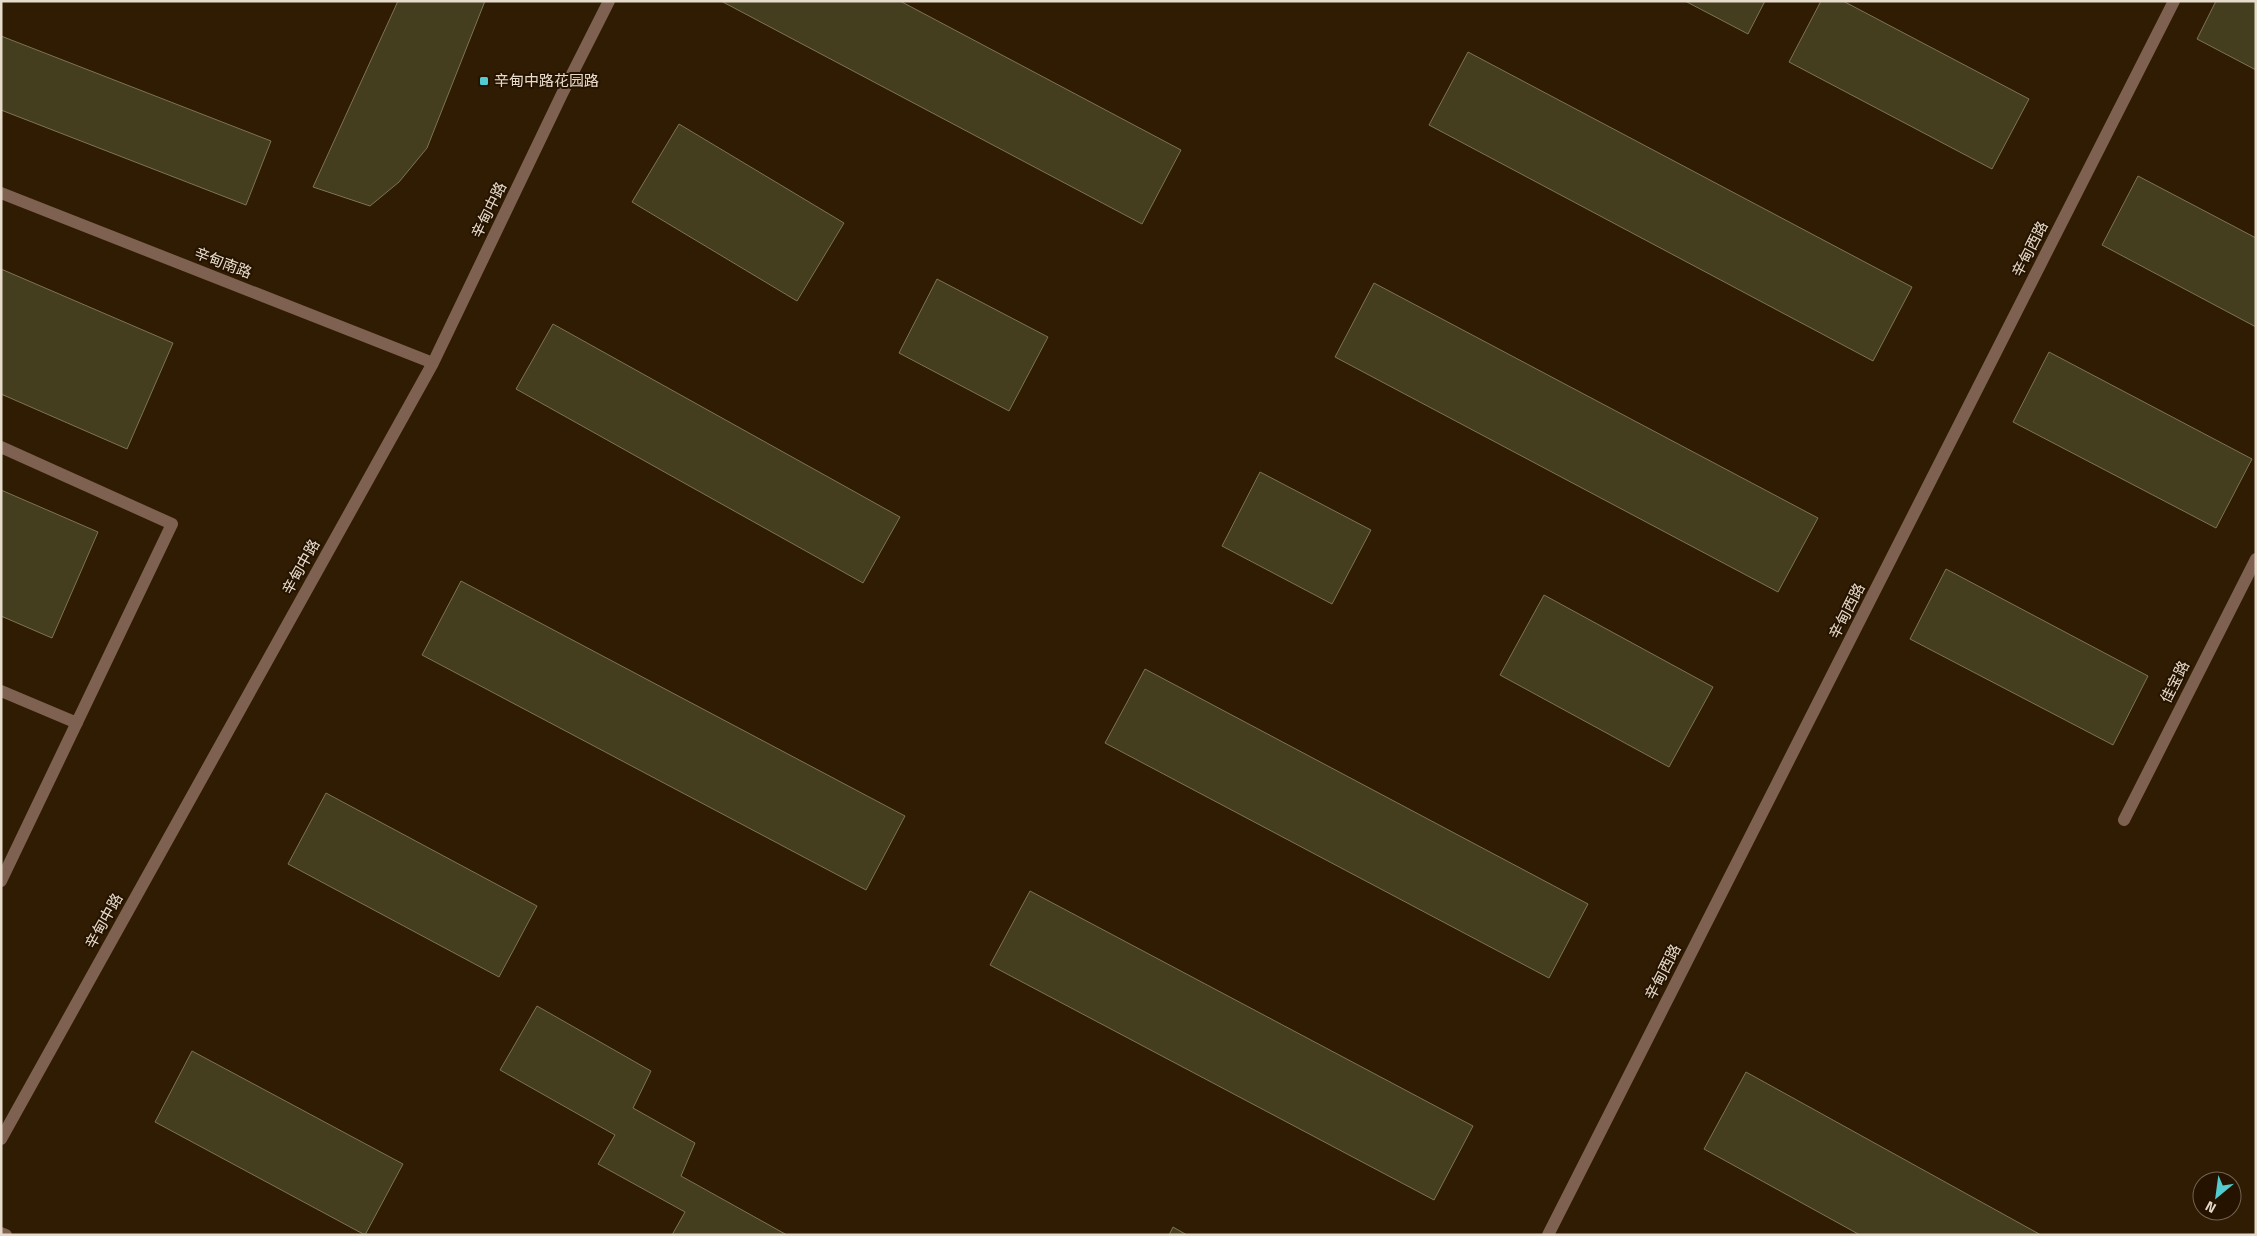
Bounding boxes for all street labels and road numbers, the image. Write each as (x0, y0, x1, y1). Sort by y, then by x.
street label: 辛甸中路 (465, 178, 512, 242)
street label: 辛甸西路 (2006, 217, 2053, 281)
street label: 辛甸南路 (191, 241, 255, 284)
street label: 辛甸中路 (276, 535, 325, 599)
street label: 辛甸西路 (1823, 579, 1870, 643)
street label: 佳宝路 (2154, 656, 2195, 707)
street label: 辛甸中路 (79, 889, 128, 953)
street label: 辛甸西路 (1639, 940, 1686, 1004)

